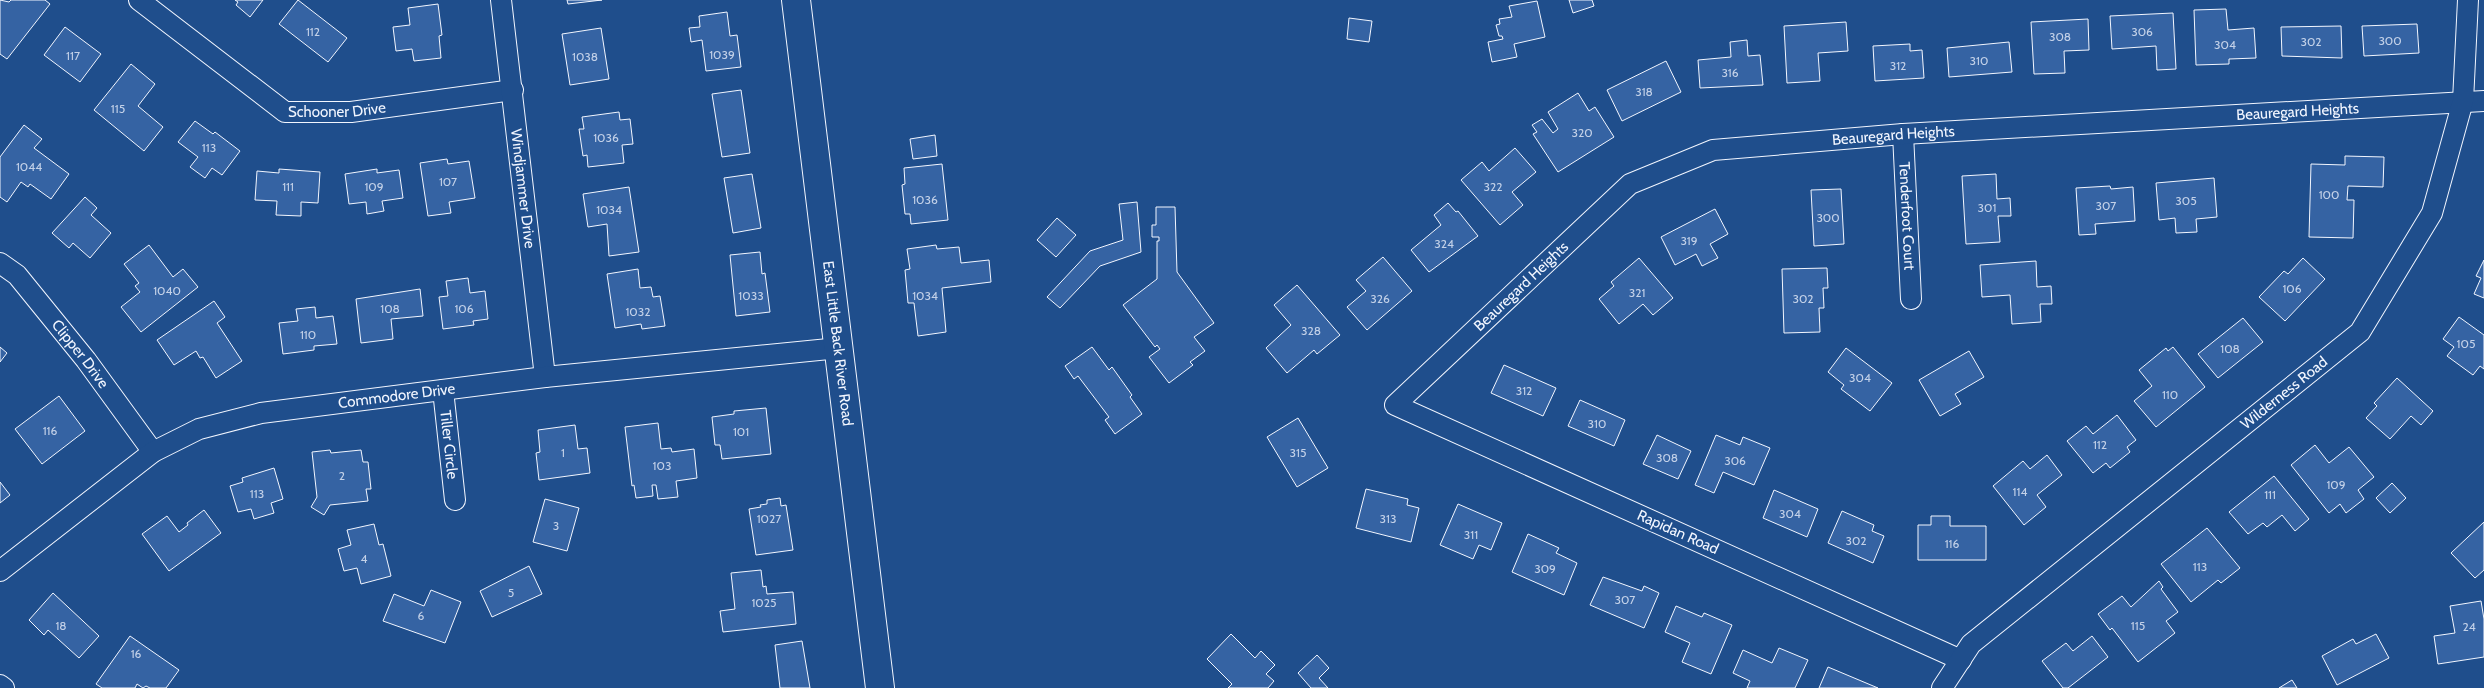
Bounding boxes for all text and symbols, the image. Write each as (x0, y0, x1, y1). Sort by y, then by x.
house number: 112 (306, 24, 320, 39)
house number: 306 (2131, 24, 2153, 39)
house number: 308 (2049, 29, 2071, 44)
house number: 300 (2378, 33, 2402, 48)
house number: 302 (2300, 34, 2322, 49)
house number: 304 (2214, 37, 2236, 52)
house number: 1039 (709, 47, 735, 62)
house number: 117 (66, 48, 80, 63)
house number: 1038 (572, 49, 598, 64)
house number: 310 (1970, 53, 1988, 68)
house number: 312 (1890, 58, 1906, 73)
house number: 316 (1721, 65, 1739, 80)
house number: 318 (1635, 84, 1653, 99)
street label: Schooner Drive (288, 98, 387, 121)
street label: Beauregard Heights (2236, 99, 2360, 124)
house number: 115 (111, 101, 125, 116)
street label: Beauregard Heights (1831, 122, 1955, 149)
house number: 320 (1571, 125, 1593, 140)
street label: Windjammer Drive (507, 128, 539, 250)
house number: 1036 (593, 130, 619, 145)
house number: 113 (202, 140, 216, 155)
house number: 1044 (16, 159, 42, 174)
street label: Tenderfoot Court (1895, 161, 1919, 270)
house number: 107 (439, 174, 457, 189)
house number: 111 (282, 179, 294, 194)
house number: 109 (364, 179, 384, 194)
house number: 322 (1483, 179, 1503, 194)
house number: 100 (2319, 187, 2339, 202)
house number: 1036 (912, 192, 938, 207)
house number: 305 (2175, 193, 2197, 208)
house number: 307 (2096, 198, 2116, 213)
house number: 301 (1978, 200, 1996, 215)
house number: 1034 (596, 202, 622, 217)
house number: 300 (1816, 210, 1840, 225)
house number: 319 (1680, 233, 1698, 248)
house number: 324 (1434, 236, 1454, 251)
street label: Beauregard Heights (1470, 238, 1572, 335)
street label: East Little Back River Road (819, 260, 857, 427)
house number: 106 (2282, 281, 2302, 296)
house number: 1040 (153, 283, 181, 298)
house number: 321 (1629, 285, 1645, 300)
house number: 1033 (738, 288, 764, 303)
house number: 1034 (912, 288, 938, 303)
house number: 326 (1370, 291, 1390, 306)
house number: 302 (1792, 291, 1814, 306)
house number: 108 (380, 301, 400, 316)
house number: 106 (454, 301, 474, 316)
house number: 1032 (625, 304, 651, 319)
street label: Clipper Drive (48, 316, 113, 392)
house number: 328 (1301, 323, 1321, 338)
house number: 110 (300, 327, 316, 342)
house number: 105 (2457, 336, 2475, 351)
house number: 108 (2220, 341, 2240, 356)
street label: Wilderness Road (2237, 353, 2331, 433)
house number: 304 (1849, 370, 1871, 385)
street label: Commodore Drive (337, 379, 456, 412)
house number: 312 (1516, 383, 1532, 398)
house number: 110 (2162, 387, 2178, 402)
street label: Tiller Circle (436, 409, 462, 480)
house number: 310 (1588, 416, 1606, 431)
house number: 116 (43, 423, 58, 438)
house number: 101 (733, 424, 749, 439)
house number: 112 (2093, 437, 2107, 452)
house number: 1 (561, 445, 565, 460)
house number: 315 (1290, 445, 1306, 460)
house number: 308 (1656, 450, 1678, 465)
house number: 306 (1724, 453, 1746, 468)
house number: 103 (653, 458, 671, 473)
house number: 2 (339, 468, 345, 483)
house number: 109 (2326, 477, 2346, 492)
house number: 114 (2013, 484, 2027, 499)
house number: 113 (250, 486, 264, 501)
house number: 111 (2264, 487, 2276, 502)
street label: Rapidan Road (1634, 506, 1722, 558)
house number: 304 (1779, 506, 1801, 521)
house number: 1027 (757, 511, 781, 526)
house number: 313 (1380, 511, 1396, 526)
house number: 3 (553, 518, 559, 533)
house number: 311 (1464, 527, 1478, 542)
house number: 302 (1845, 533, 1867, 548)
house number: 116 (1945, 536, 1960, 551)
house number: 4 (361, 551, 368, 566)
house number: 113 (2193, 559, 2207, 574)
house number: 309 (1534, 561, 1556, 576)
house number: 5 (508, 585, 514, 600)
house number: 307 (1615, 592, 1635, 607)
house number: 1025 (751, 595, 777, 610)
house number: 6 (418, 608, 425, 623)
house number: 18 (55, 618, 67, 633)
house number: 115 (2131, 618, 2145, 633)
house number: 24 (2462, 619, 2476, 634)
house number: 16 (131, 646, 142, 661)

